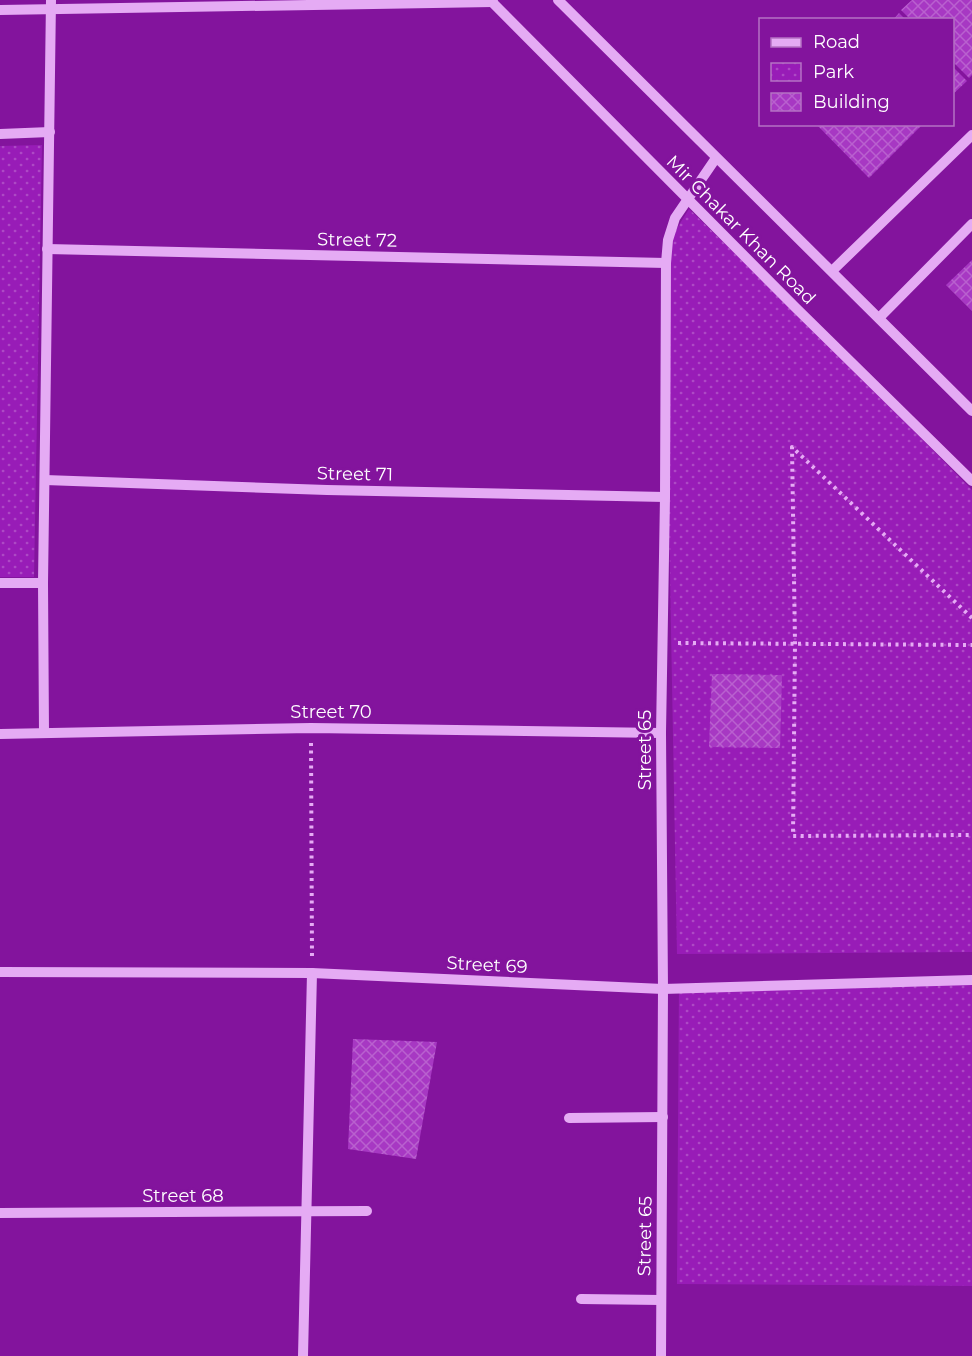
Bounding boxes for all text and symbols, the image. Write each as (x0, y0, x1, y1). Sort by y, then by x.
legend (759, 18, 954, 126)
text: Road (813, 31, 860, 53)
text: Park (813, 61, 854, 83)
text: Building (813, 91, 890, 113)
street label: Mir Chakar Khan Road (662, 151, 820, 309)
street label: Street 72 (317, 228, 397, 252)
street label: Street 71 (317, 462, 393, 486)
street label: Street 70 (290, 701, 372, 723)
street label: Street 65 (634, 710, 656, 790)
street label: Street 69 (446, 952, 528, 978)
street label: Street 68 (142, 1185, 224, 1207)
street label: Street 65 (633, 1196, 657, 1276)

